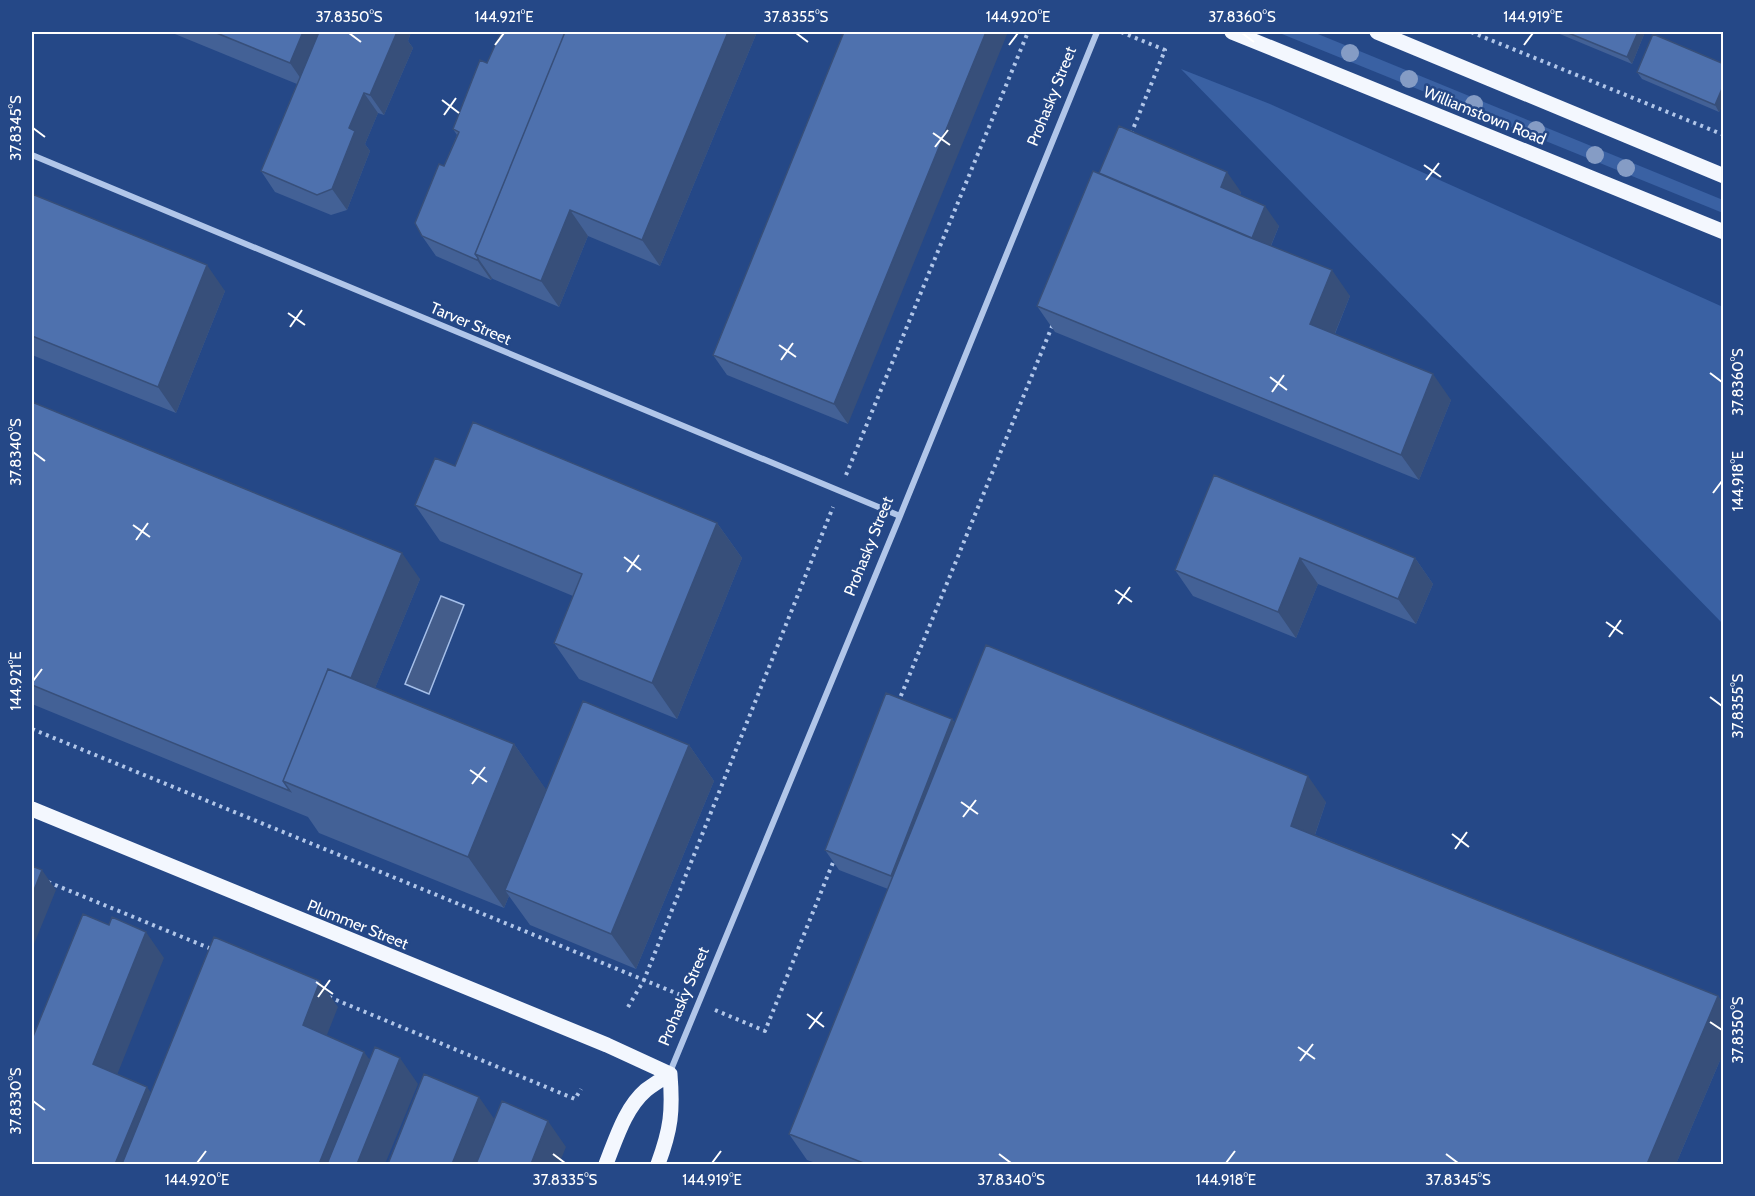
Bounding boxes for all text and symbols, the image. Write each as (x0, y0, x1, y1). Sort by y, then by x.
text: 37.8350°S (315, 8, 383, 26)
text: 144.921°E (474, 8, 534, 26)
text: 37.8355°S (764, 8, 829, 26)
text: 144.920°E (986, 8, 1050, 26)
text: 37.8360°S (1208, 8, 1276, 26)
text: 144.919°E (1503, 8, 1563, 26)
street label: Prohasky Street (1023, 43, 1080, 149)
street label: Williamstown Road (1421, 82, 1549, 149)
text: 37.8345°S (7, 95, 25, 161)
street label: Tarver Street (428, 298, 515, 349)
text: 37.8360°S (1729, 348, 1747, 416)
text: 37.8340°S (7, 418, 25, 486)
text: 144.918°E (1729, 451, 1747, 511)
street label: Prohasky Street (840, 493, 897, 599)
text: 144.921°E (7, 651, 25, 711)
text: 37.8355°S (1729, 673, 1747, 738)
street label: Plummer Street (305, 896, 412, 954)
street label: Prohasky Street (654, 943, 713, 1049)
text: 37.8350°S (1729, 996, 1747, 1064)
text: 37.8330°S (7, 1067, 25, 1135)
text: 144.920°E (165, 1171, 229, 1189)
text: 37.8335°S (533, 1171, 598, 1189)
text: 144.919°E (682, 1171, 742, 1189)
text: 37.8340°S (977, 1171, 1045, 1189)
text: 144.918°E (1196, 1171, 1256, 1189)
text: 37.8345°S (1425, 1171, 1491, 1189)

